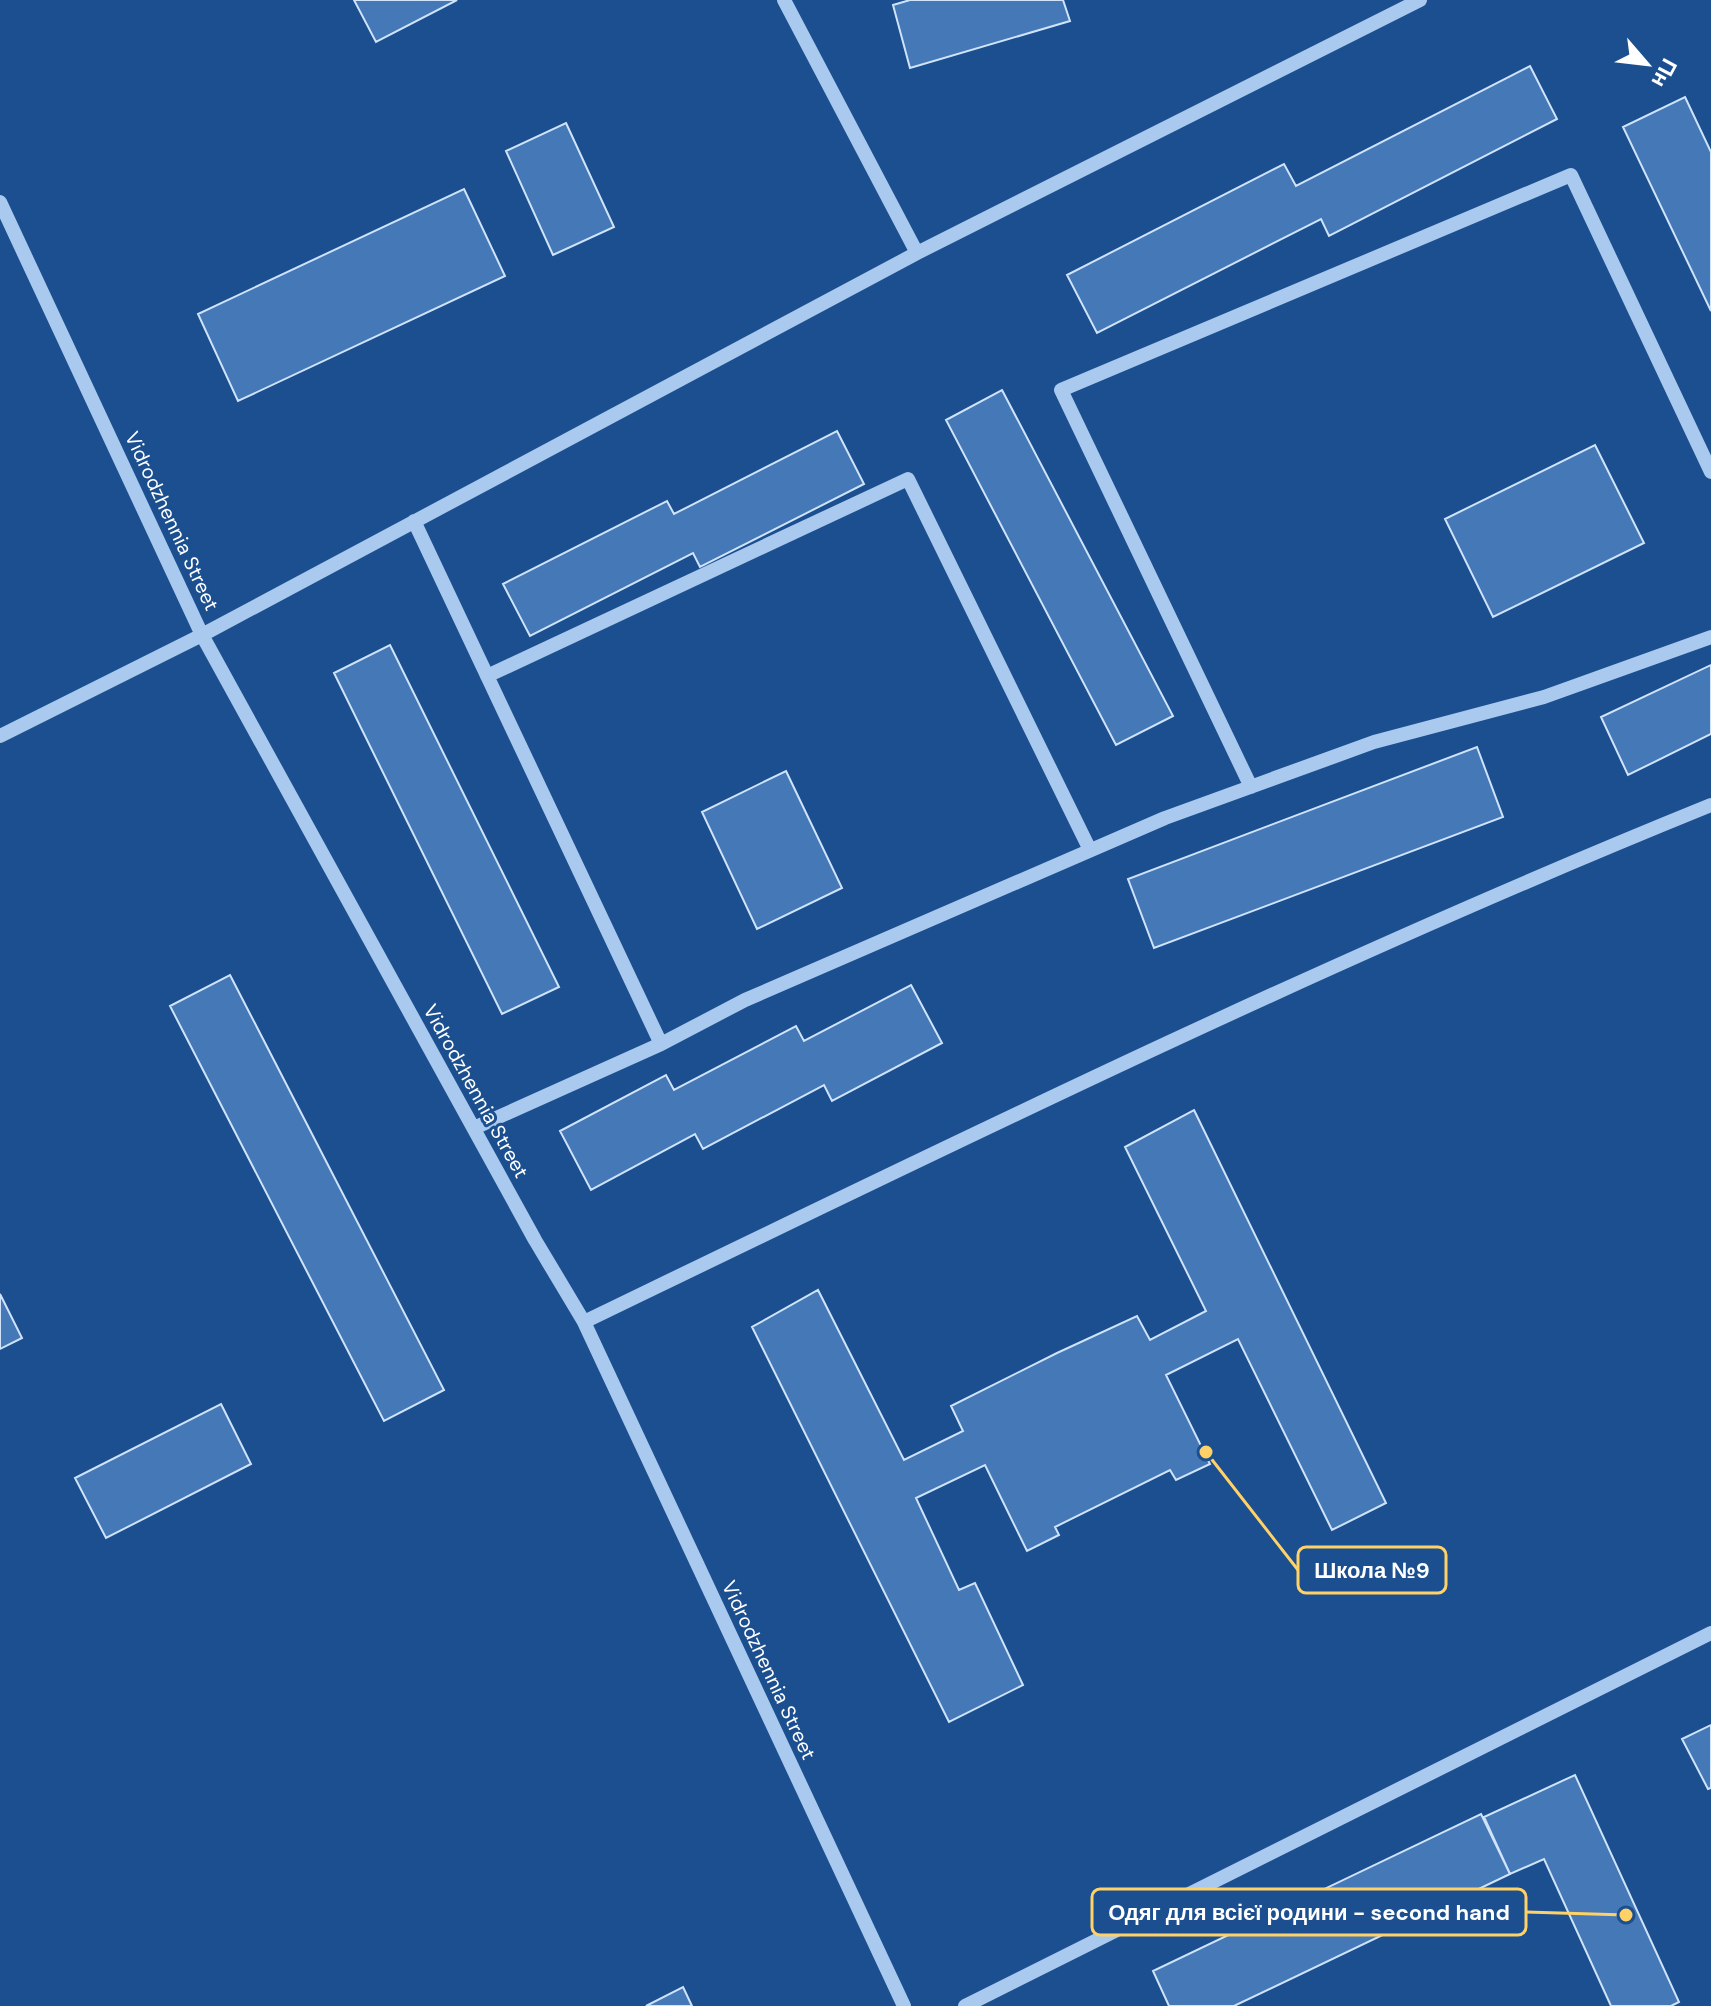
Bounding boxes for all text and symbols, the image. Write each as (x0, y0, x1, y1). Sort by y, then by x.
north arrow (1607, 24, 1687, 104)
text: Пн (1645, 53, 1684, 93)
street label: Vidrodzhennia Street (119, 427, 225, 615)
street label: Vidrodzhennia Street (417, 1000, 535, 1183)
callout: Школа №9 (1298, 1547, 1446, 1593)
text: Школа №9 (1314, 1556, 1430, 1585)
street label: Vidrodzhennia Street (716, 1576, 822, 1764)
callout: Одяг для всієї родини - second hand (1092, 1889, 1526, 1935)
text: Одяг для всієї родини - second hand (1108, 1898, 1510, 1927)

